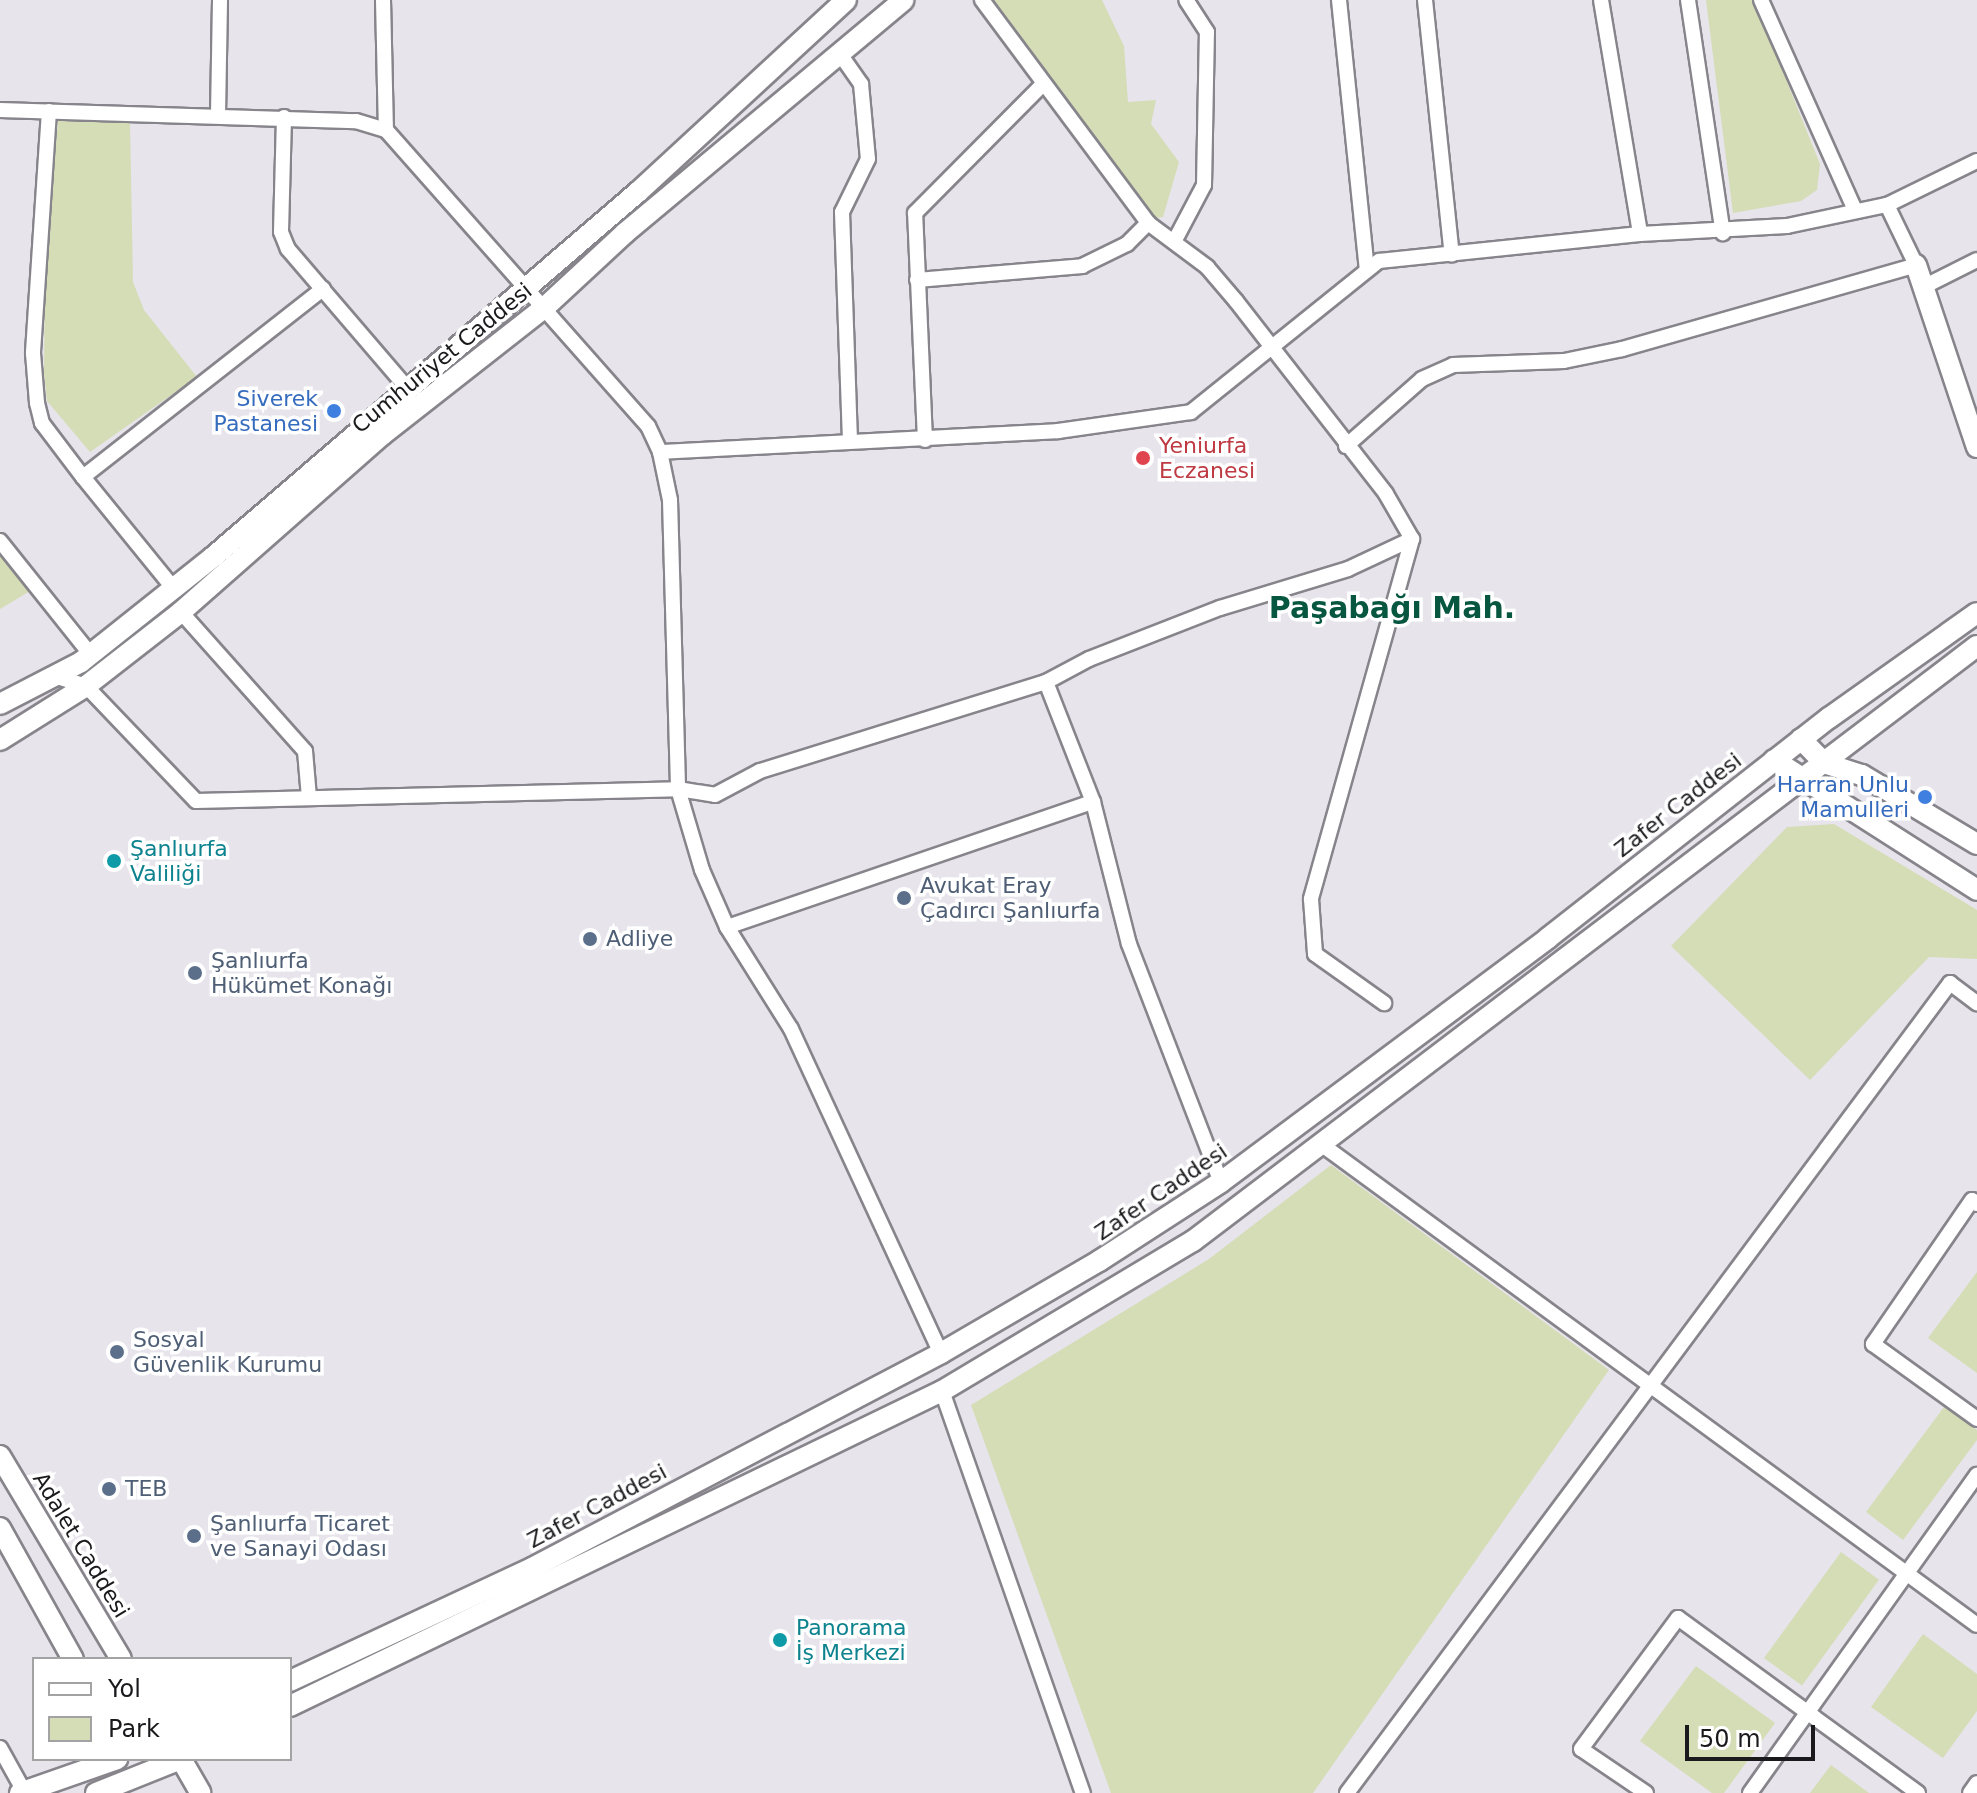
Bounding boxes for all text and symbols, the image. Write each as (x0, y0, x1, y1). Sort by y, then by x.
street label: Cumhuriyet Caddesi (347, 277, 537, 439)
place label: Siverek Pastanesi (214, 385, 318, 436)
marker: Siverek Pastanesi (325, 402, 343, 420)
place label: Yeniurfa Eczanesi (1159, 432, 1255, 484)
marker: Yeniurfa Eczanesi (1134, 449, 1152, 467)
district label: Paşabağı Mah. (1269, 590, 1515, 626)
street label: Zafer Caddesi (1609, 747, 1747, 863)
place label: Harran Unlu Mamulleri (1777, 771, 1909, 822)
marker: Harran Unlu Mamulleri (1916, 788, 1934, 806)
place label: Şanlıurfa Valiliği (130, 835, 228, 886)
marker: Şanlıurfa Valiliği (105, 852, 123, 870)
place label: Avukat Eray Çadırcı Şanlıurfa (920, 872, 1101, 924)
marker: Avukat Eray Çadırcı Şanlıurfa (895, 889, 913, 907)
place label: Adliye (606, 926, 673, 952)
marker: Adliye (581, 930, 599, 948)
place label: Şanlıurfa Hükümet Konağı (211, 947, 392, 998)
marker: Şanlıurfa Hükümet Konağı (186, 964, 204, 982)
street label: Zafer Caddesi (1090, 1138, 1232, 1246)
place label: Sosyal Güvenlik Kurumu (133, 1326, 322, 1378)
marker: Sosyal Güvenlik Kurumu (108, 1343, 126, 1361)
street label: Zafer Caddesi (523, 1458, 671, 1554)
street label: Adalet Caddesi (27, 1467, 135, 1623)
place label: TEB (125, 1476, 167, 1502)
marker: TEB (100, 1480, 118, 1498)
place label: Şanlıurfa Ticaret ve Sanayi Odası (210, 1510, 390, 1562)
marker: Şanlıurfa Ticaret ve Sanayi Odası (185, 1527, 203, 1545)
place label: Panorama İş Merkezi (796, 1614, 907, 1666)
marker: Panorama İş Merkezi (771, 1631, 789, 1649)
legend (32, 1657, 292, 1761)
text: Yol (108, 1675, 141, 1703)
scale bar (1689, 1709, 1819, 1759)
text: Park (108, 1715, 160, 1743)
text: 50 m (1699, 1725, 1761, 1753)

